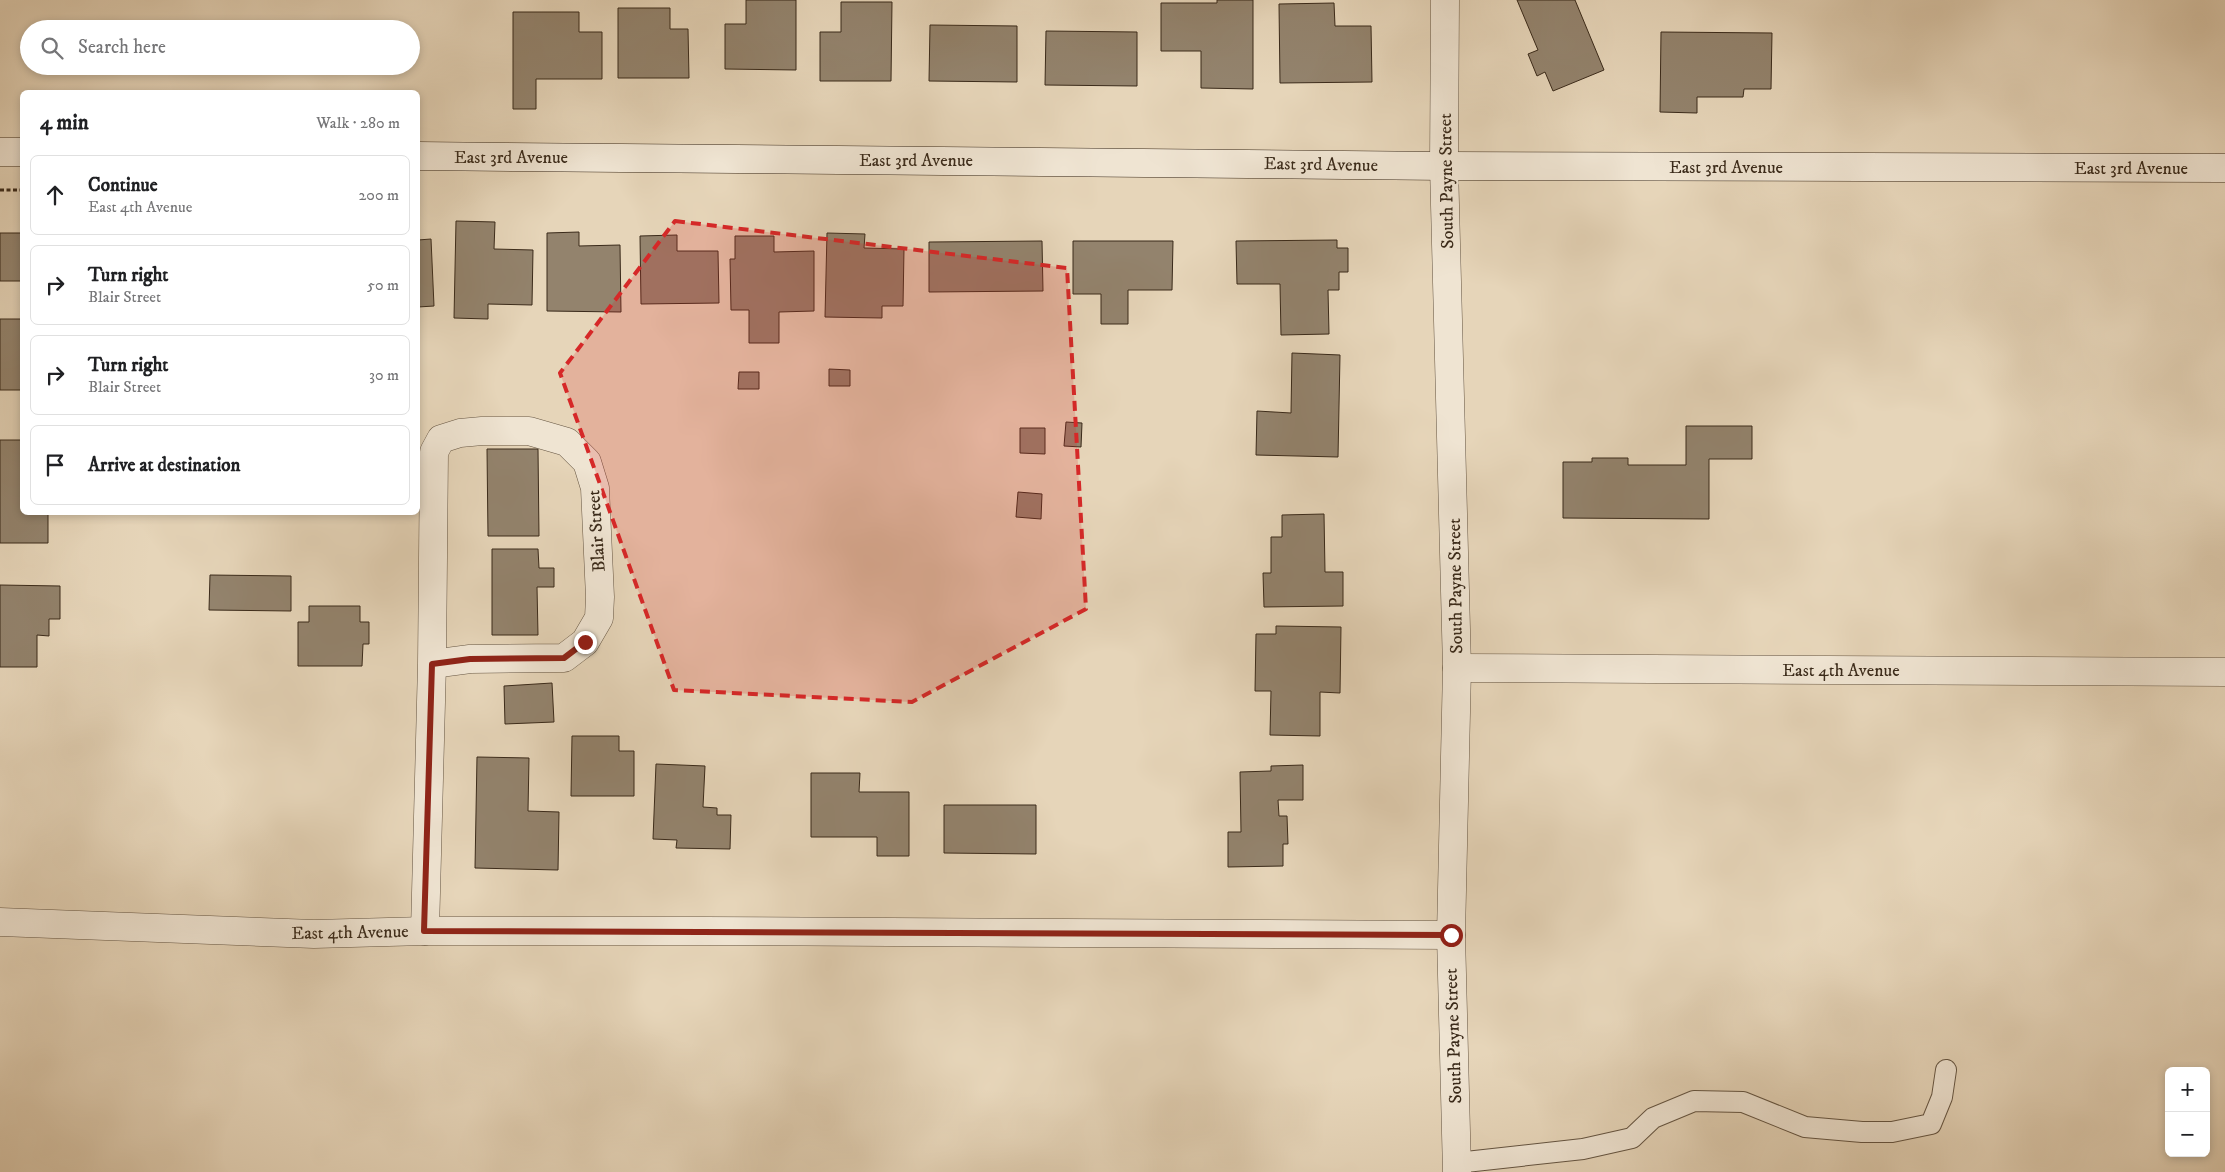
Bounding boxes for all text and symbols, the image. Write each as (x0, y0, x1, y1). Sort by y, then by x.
search box (20, 20, 420, 75)
icon: search (38, 34, 66, 62)
text: Search here (78, 36, 166, 59)
text: 4 min (40, 110, 89, 136)
text: Walk · 280 m (316, 113, 400, 133)
street label: South Payne Street (1435, 113, 1459, 249)
street label: East 3rd Avenue (454, 147, 568, 169)
street label: East 3rd Avenue (859, 150, 973, 172)
street label: East 3rd Avenue (1264, 153, 1378, 177)
street label: East 3rd Avenue (1669, 157, 1783, 179)
street label: East 3rd Avenue (2074, 158, 2188, 180)
text: Continue (88, 174, 158, 197)
icon: ahead (41, 181, 69, 209)
text: 200 m (358, 185, 399, 205)
text: East 4th Avenue (88, 197, 192, 217)
text: Turn right (88, 264, 168, 287)
icon: right (41, 271, 69, 299)
text: 50 m (367, 275, 399, 295)
text: Blair Street (88, 287, 161, 307)
text: Turn right (88, 354, 168, 377)
icon: right (41, 361, 69, 389)
text: 30 m (369, 365, 399, 385)
text: Blair Street (88, 377, 161, 397)
icon: arrive (41, 451, 69, 479)
text: Arrive at destination (88, 454, 240, 477)
street label: Blair Street (583, 489, 611, 573)
street label: South Payne Street (1444, 518, 1468, 654)
route end (574, 631, 597, 654)
street label: East 4th Avenue (1782, 660, 1900, 682)
street label: East 4th Avenue (291, 921, 409, 945)
route start (1440, 924, 1463, 947)
street label: South Payne Street (1441, 968, 1467, 1104)
map controls (2165, 1067, 2210, 1157)
button: + (2165, 1067, 2210, 1112)
button: − (2165, 1112, 2210, 1157)

